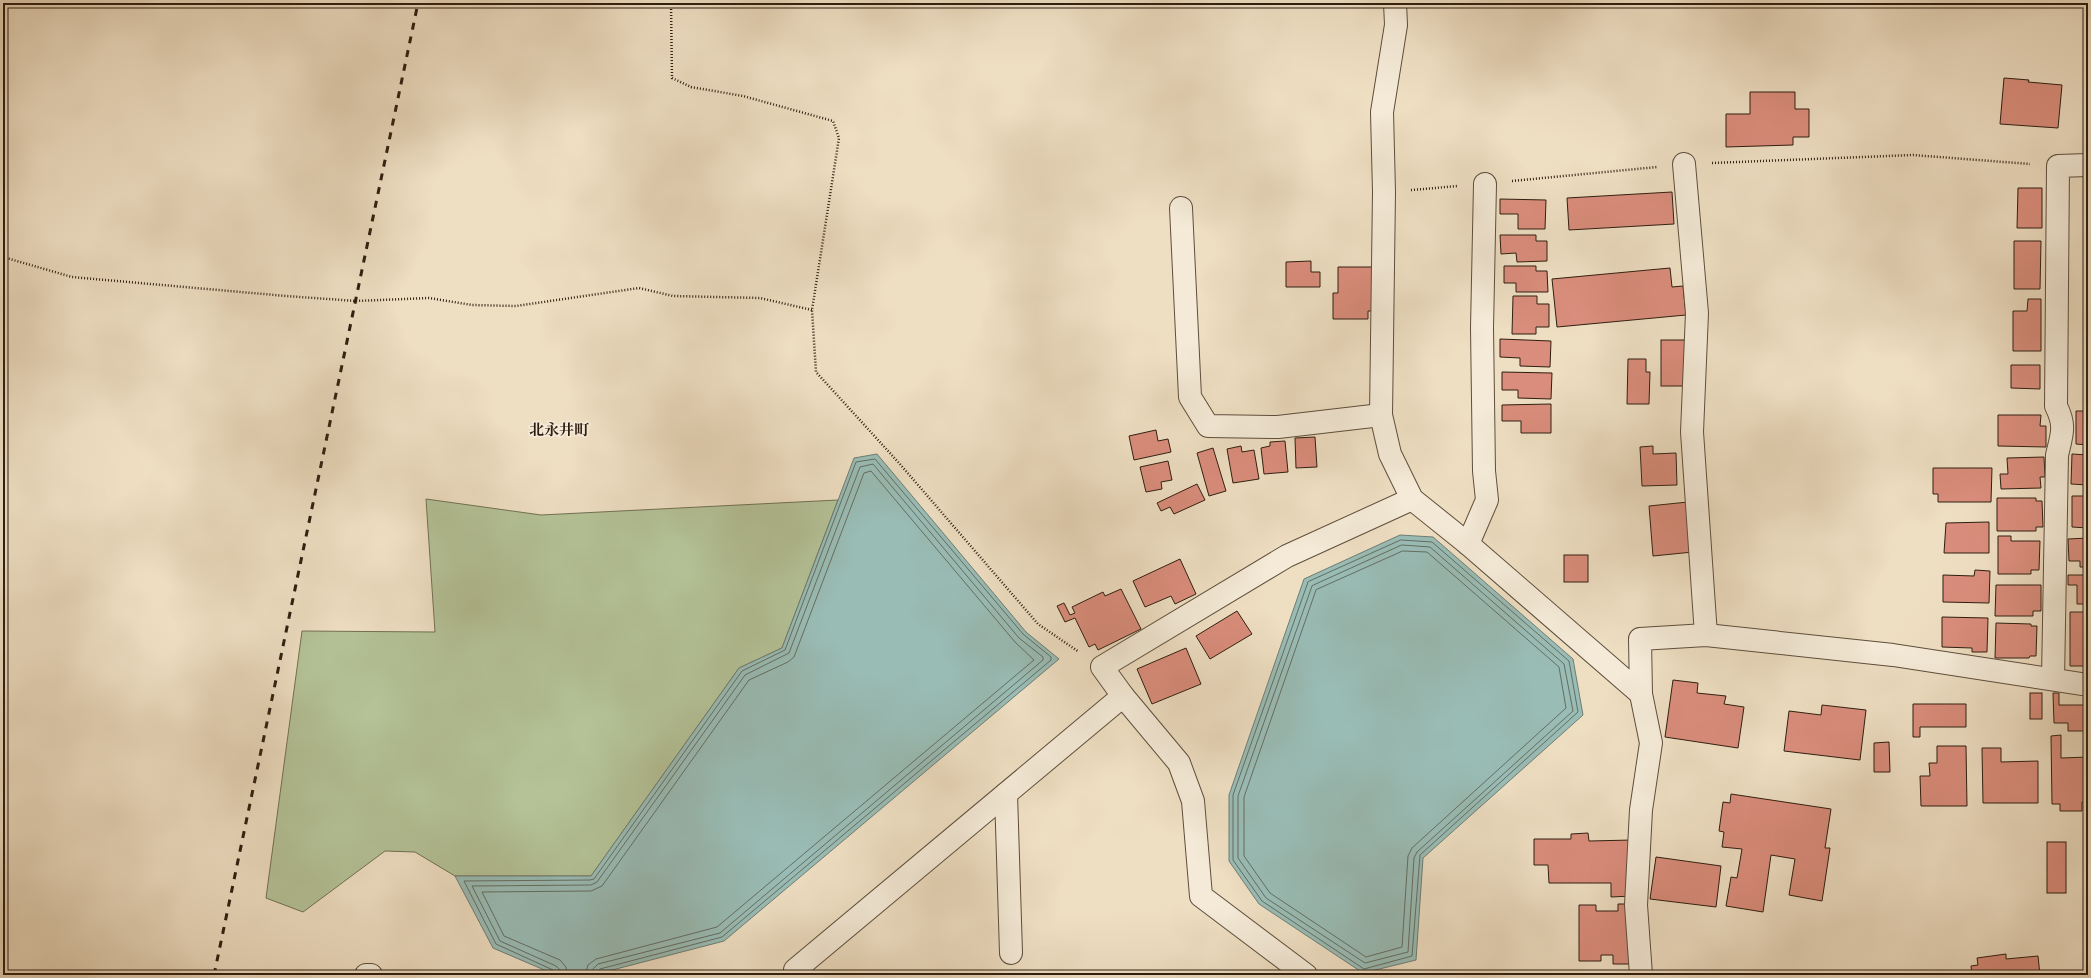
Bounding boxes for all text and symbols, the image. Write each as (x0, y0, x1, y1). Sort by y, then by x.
district label: 北永井町 (529, 419, 589, 440)

